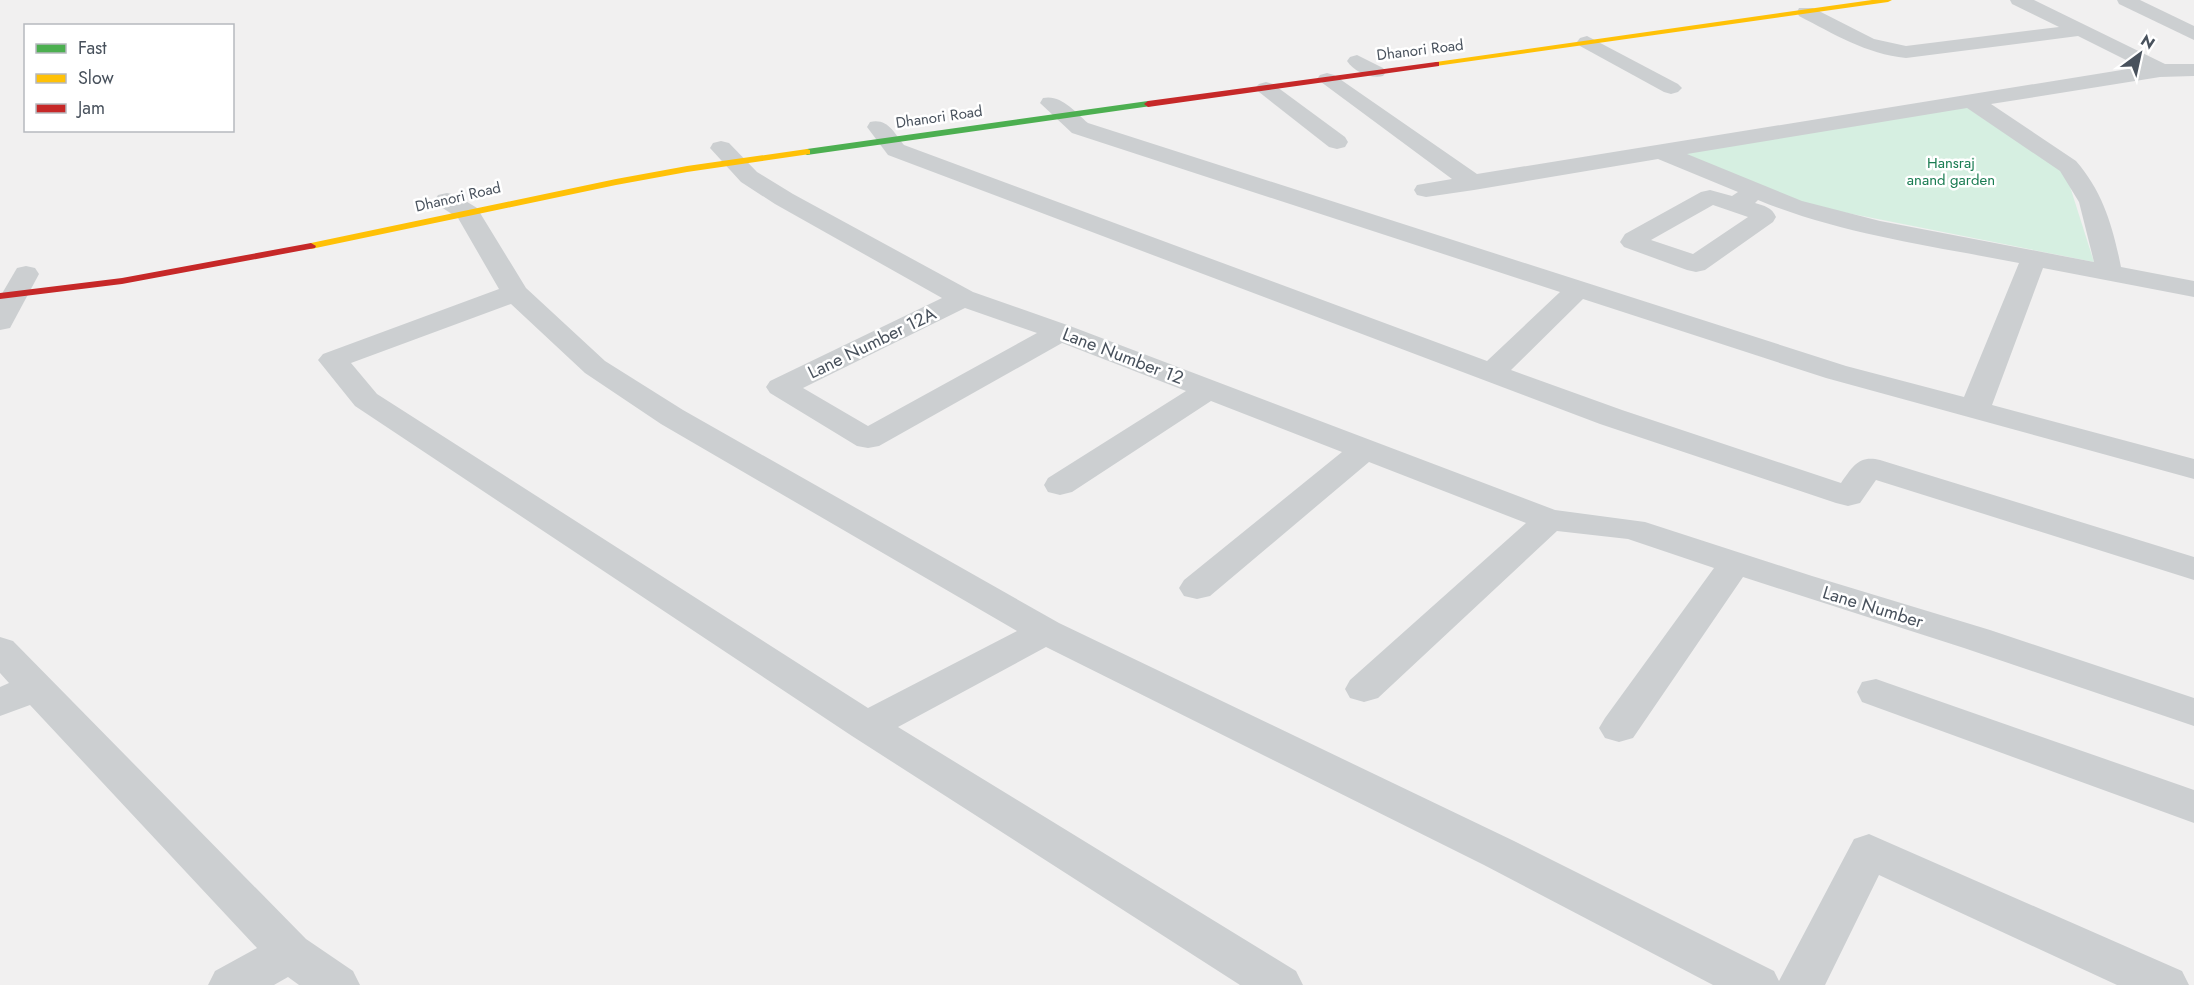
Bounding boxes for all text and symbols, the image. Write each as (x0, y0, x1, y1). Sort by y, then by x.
legend (24, 24, 234, 132)
north arrow (2110, 24, 2170, 84)
text: N (2136, 29, 2159, 55)
street label: Dhanori Road (1375, 34, 1465, 66)
text: Fast (78, 35, 107, 61)
text: Slow (78, 65, 115, 91)
text: Jam (76, 95, 105, 121)
street label: Dhanori Road (894, 100, 984, 134)
park label: Hansraj anand garden (1907, 152, 1995, 191)
street label: Dhanori Road (413, 176, 503, 218)
street label: Lane Number 12A (804, 301, 941, 385)
street label: Lane Number 12 (1059, 321, 1187, 391)
street label: Lane Number (1819, 579, 1927, 635)

